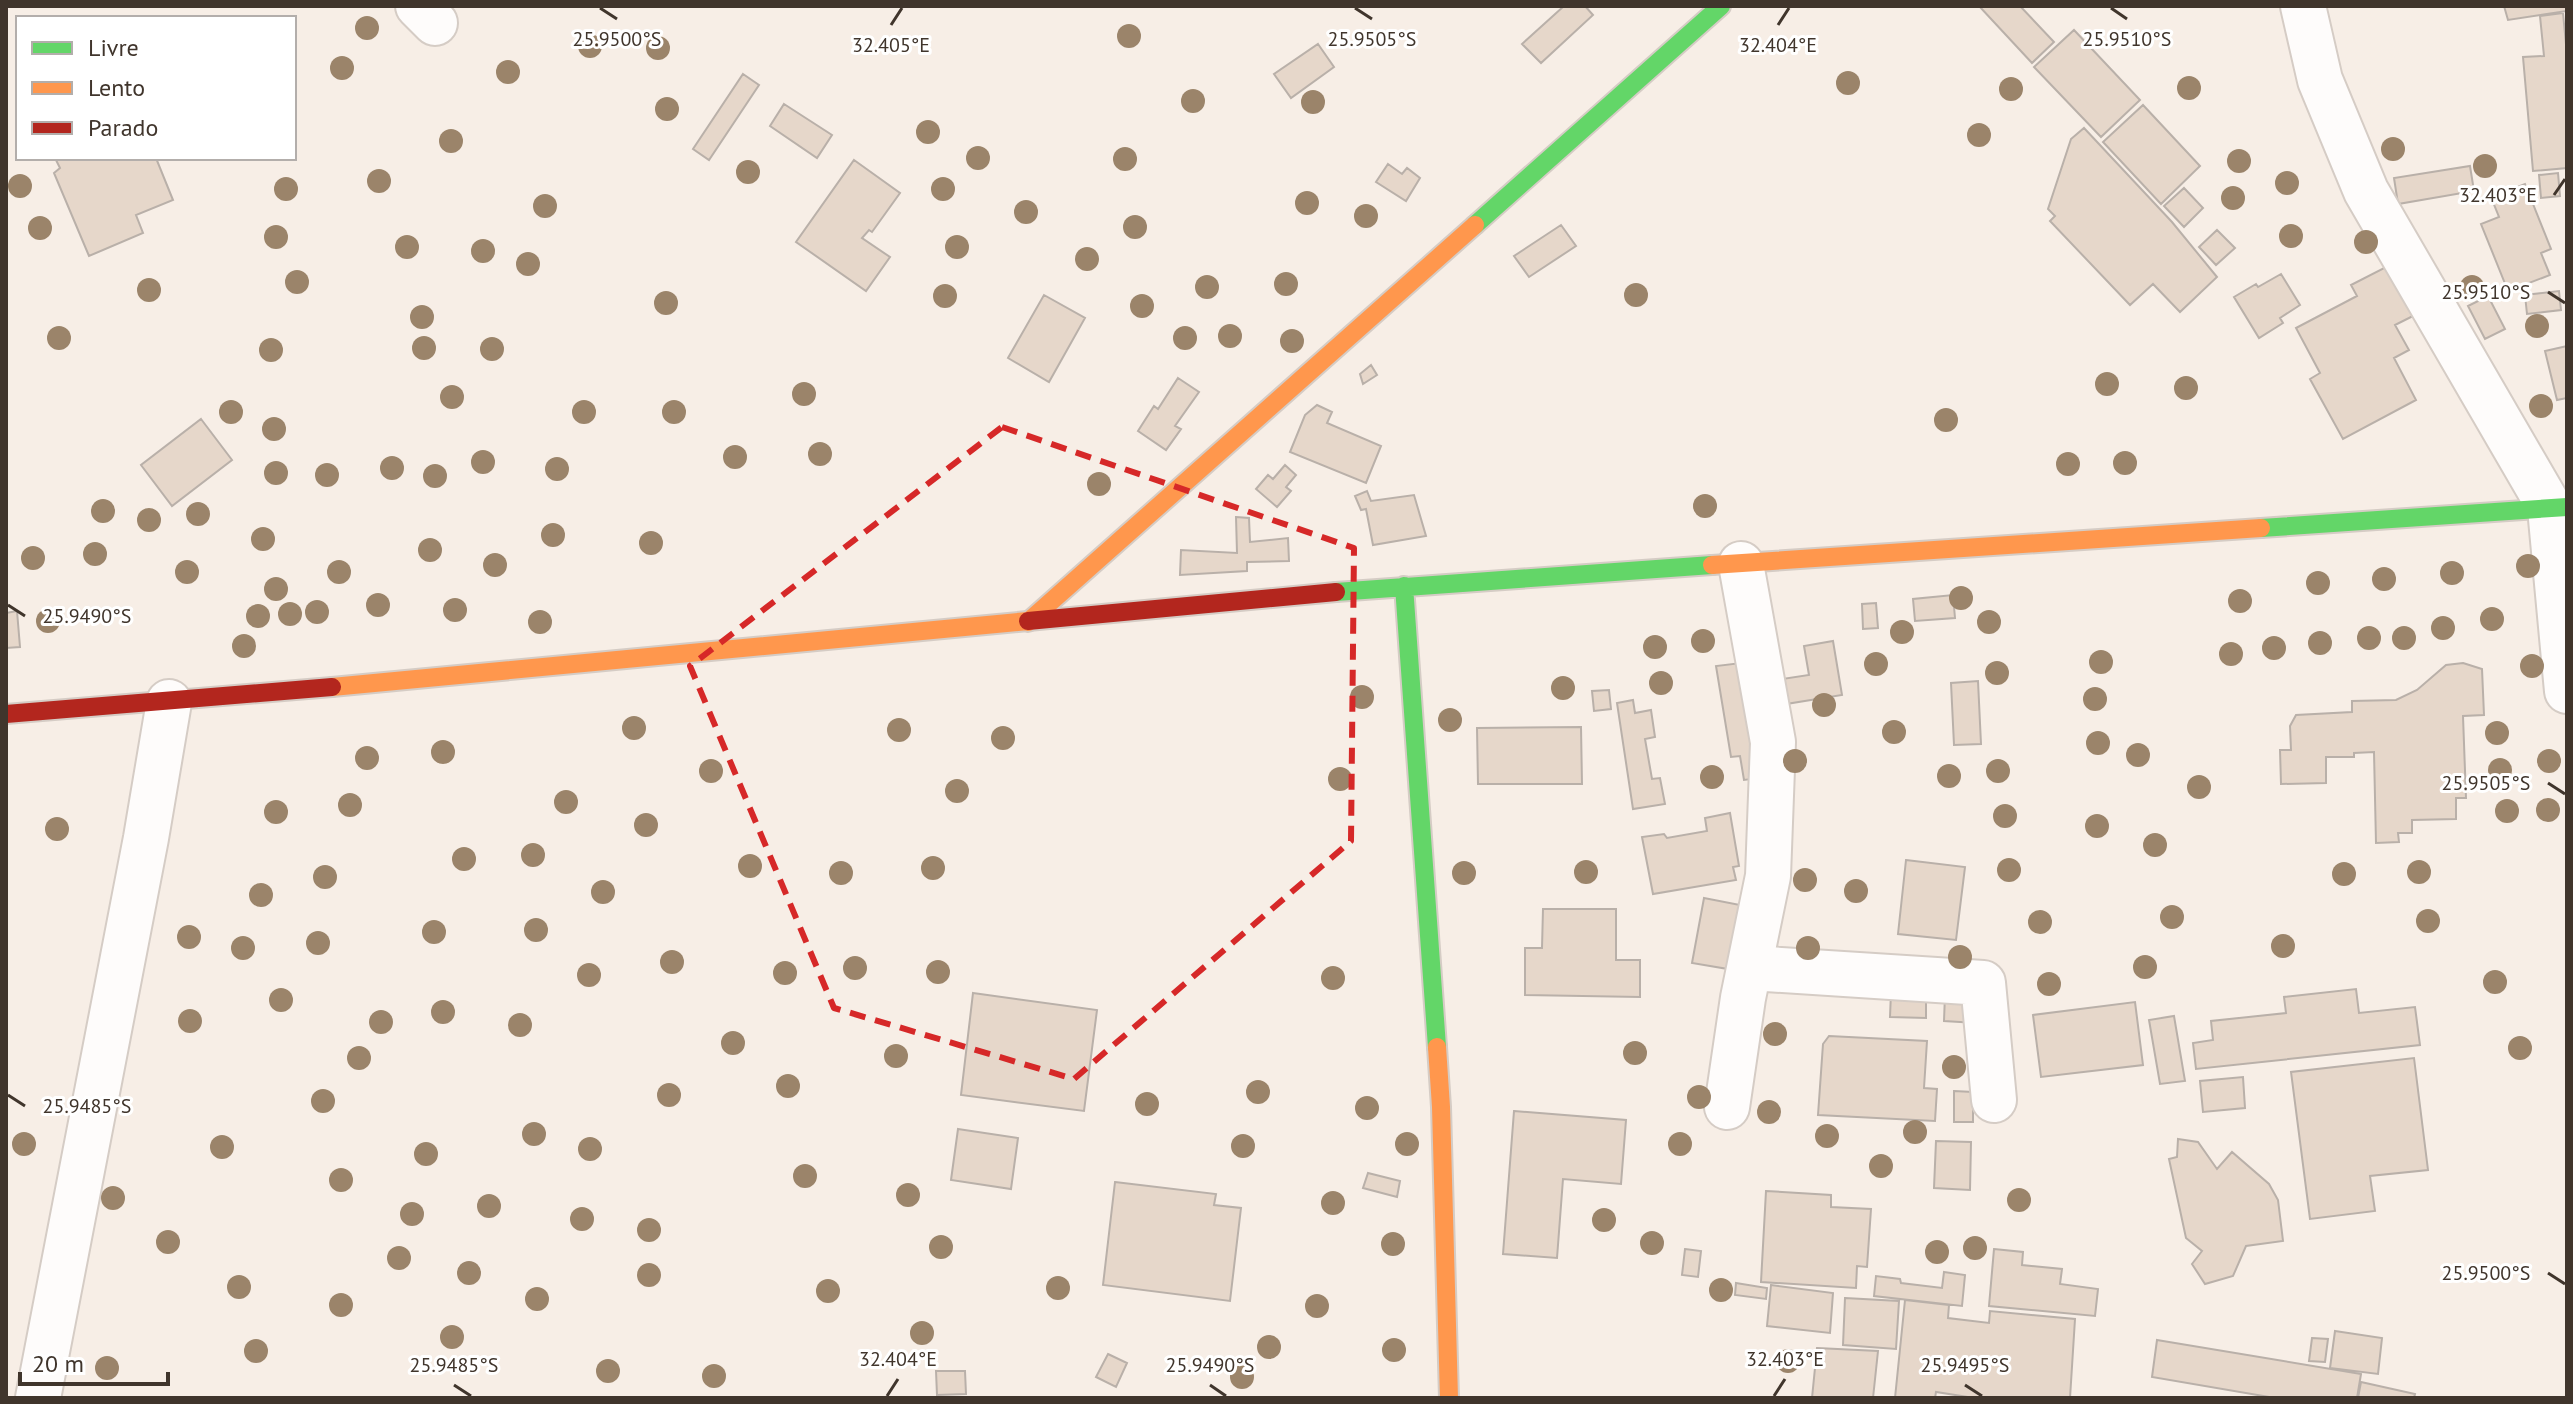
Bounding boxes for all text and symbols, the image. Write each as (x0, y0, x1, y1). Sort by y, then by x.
legend (16, 16, 296, 160)
text: 25.9500°S (573, 26, 661, 52)
text: 25.9505°S (1328, 26, 1416, 52)
text: 25.9510°S (2083, 26, 2171, 52)
text: Livre (88, 32, 139, 63)
text: 32.405°E (852, 32, 930, 58)
text: 32.404°E (1739, 32, 1817, 58)
text: Lento (88, 72, 145, 103)
text: Parado (88, 112, 158, 143)
text: 32.403°E (2459, 182, 2537, 208)
text: 25.9510°S (2442, 279, 2530, 305)
text: 25.9490°S (43, 603, 131, 629)
text: 25.9505°S (2442, 770, 2530, 796)
text: 25.9485°S (43, 1093, 131, 1119)
text: 25.9500°S (2442, 1260, 2530, 1286)
scale bar (20, 1336, 168, 1386)
text: 32.404°E (859, 1346, 937, 1372)
text: 32.403°E (1746, 1346, 1824, 1372)
text: 20 m (32, 1348, 84, 1379)
text: 25.9485°S (410, 1352, 498, 1378)
text: 25.9490°S (1166, 1352, 1254, 1378)
text: 25.9495°S (1921, 1352, 2009, 1378)

